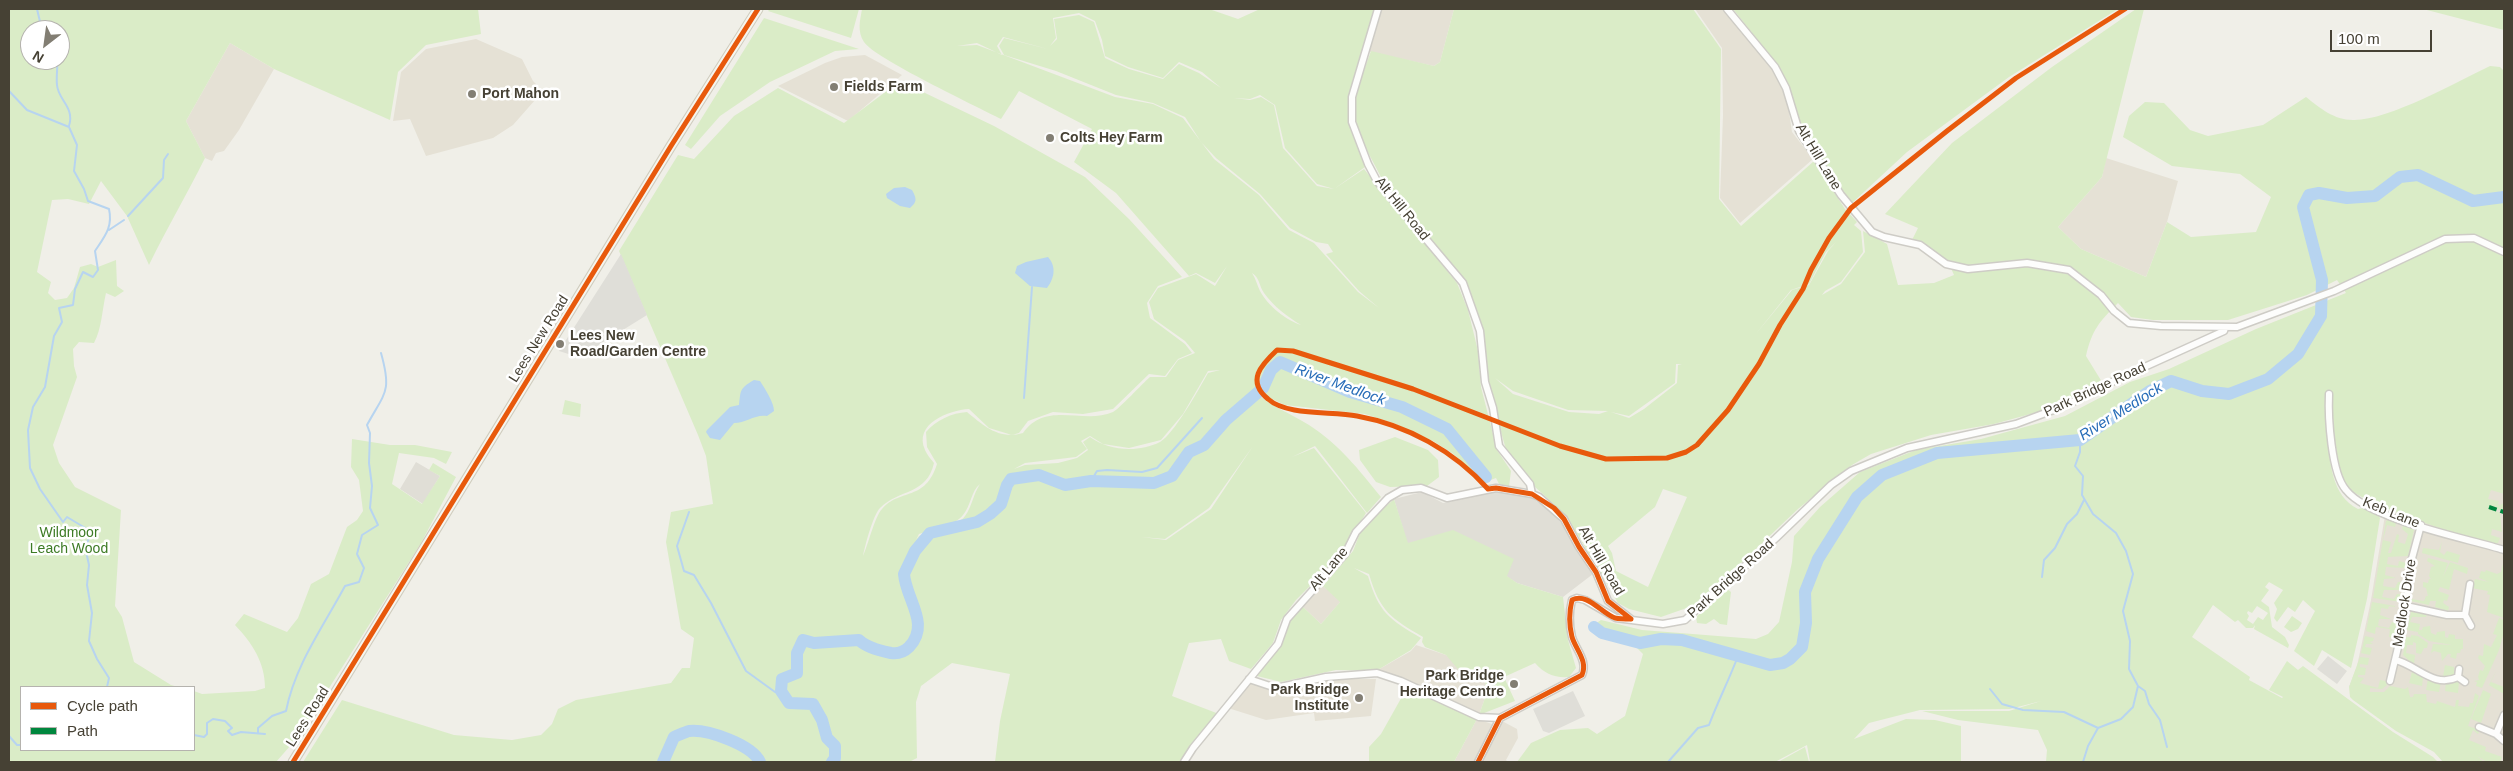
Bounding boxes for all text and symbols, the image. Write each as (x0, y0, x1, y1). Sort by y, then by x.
north arrow (20, 20, 70, 70)
scale bar (2333, 20, 2436, 52)
text: 100 m (2338, 30, 2380, 47)
text: N (30, 48, 46, 67)
place label: Fields Farm (844, 79, 923, 95)
marker: Fields Farm (828, 81, 840, 93)
place label: Port Mahon (482, 86, 559, 102)
marker: Port Mahon (466, 88, 478, 100)
street label: Alt Hill Lane (1792, 121, 1844, 193)
place label: Colts Hey Farm (1060, 130, 1163, 146)
marker: Colts Hey Farm (1044, 132, 1056, 144)
street label: Alt Hill Road (1371, 174, 1433, 244)
street label: Lees New Road (505, 292, 573, 386)
place label: Lees New Road/Garden Centre (570, 328, 706, 361)
marker: Lees New Road/Garden Centre (554, 338, 566, 350)
street label: Park Bridge Road (2041, 359, 2149, 421)
water label: River Medlock (1292, 360, 1388, 410)
water label: River Medlock (2076, 379, 2166, 445)
street label: Keb Lane (2360, 494, 2422, 532)
street label: Alt Hill Road (1574, 523, 1628, 599)
park label: Wildmoor Leach Wood (30, 525, 108, 558)
street label: Park Bridge Road (1684, 536, 1778, 622)
street label: Alt Lane (1306, 544, 1352, 594)
street label: Medlock Drive (2390, 558, 2420, 648)
place label: Park Bridge Heritage Centre (1400, 668, 1504, 700)
marker: Park Bridge Heritage Centre (1508, 678, 1520, 690)
place label: Park Bridge Institute (1270, 682, 1349, 714)
street label: Lees Road (283, 684, 333, 750)
legend (20, 686, 195, 751)
marker: Park Bridge Institute (1353, 692, 1365, 704)
text: Cycle path (67, 697, 138, 714)
text: Path (67, 722, 98, 739)

